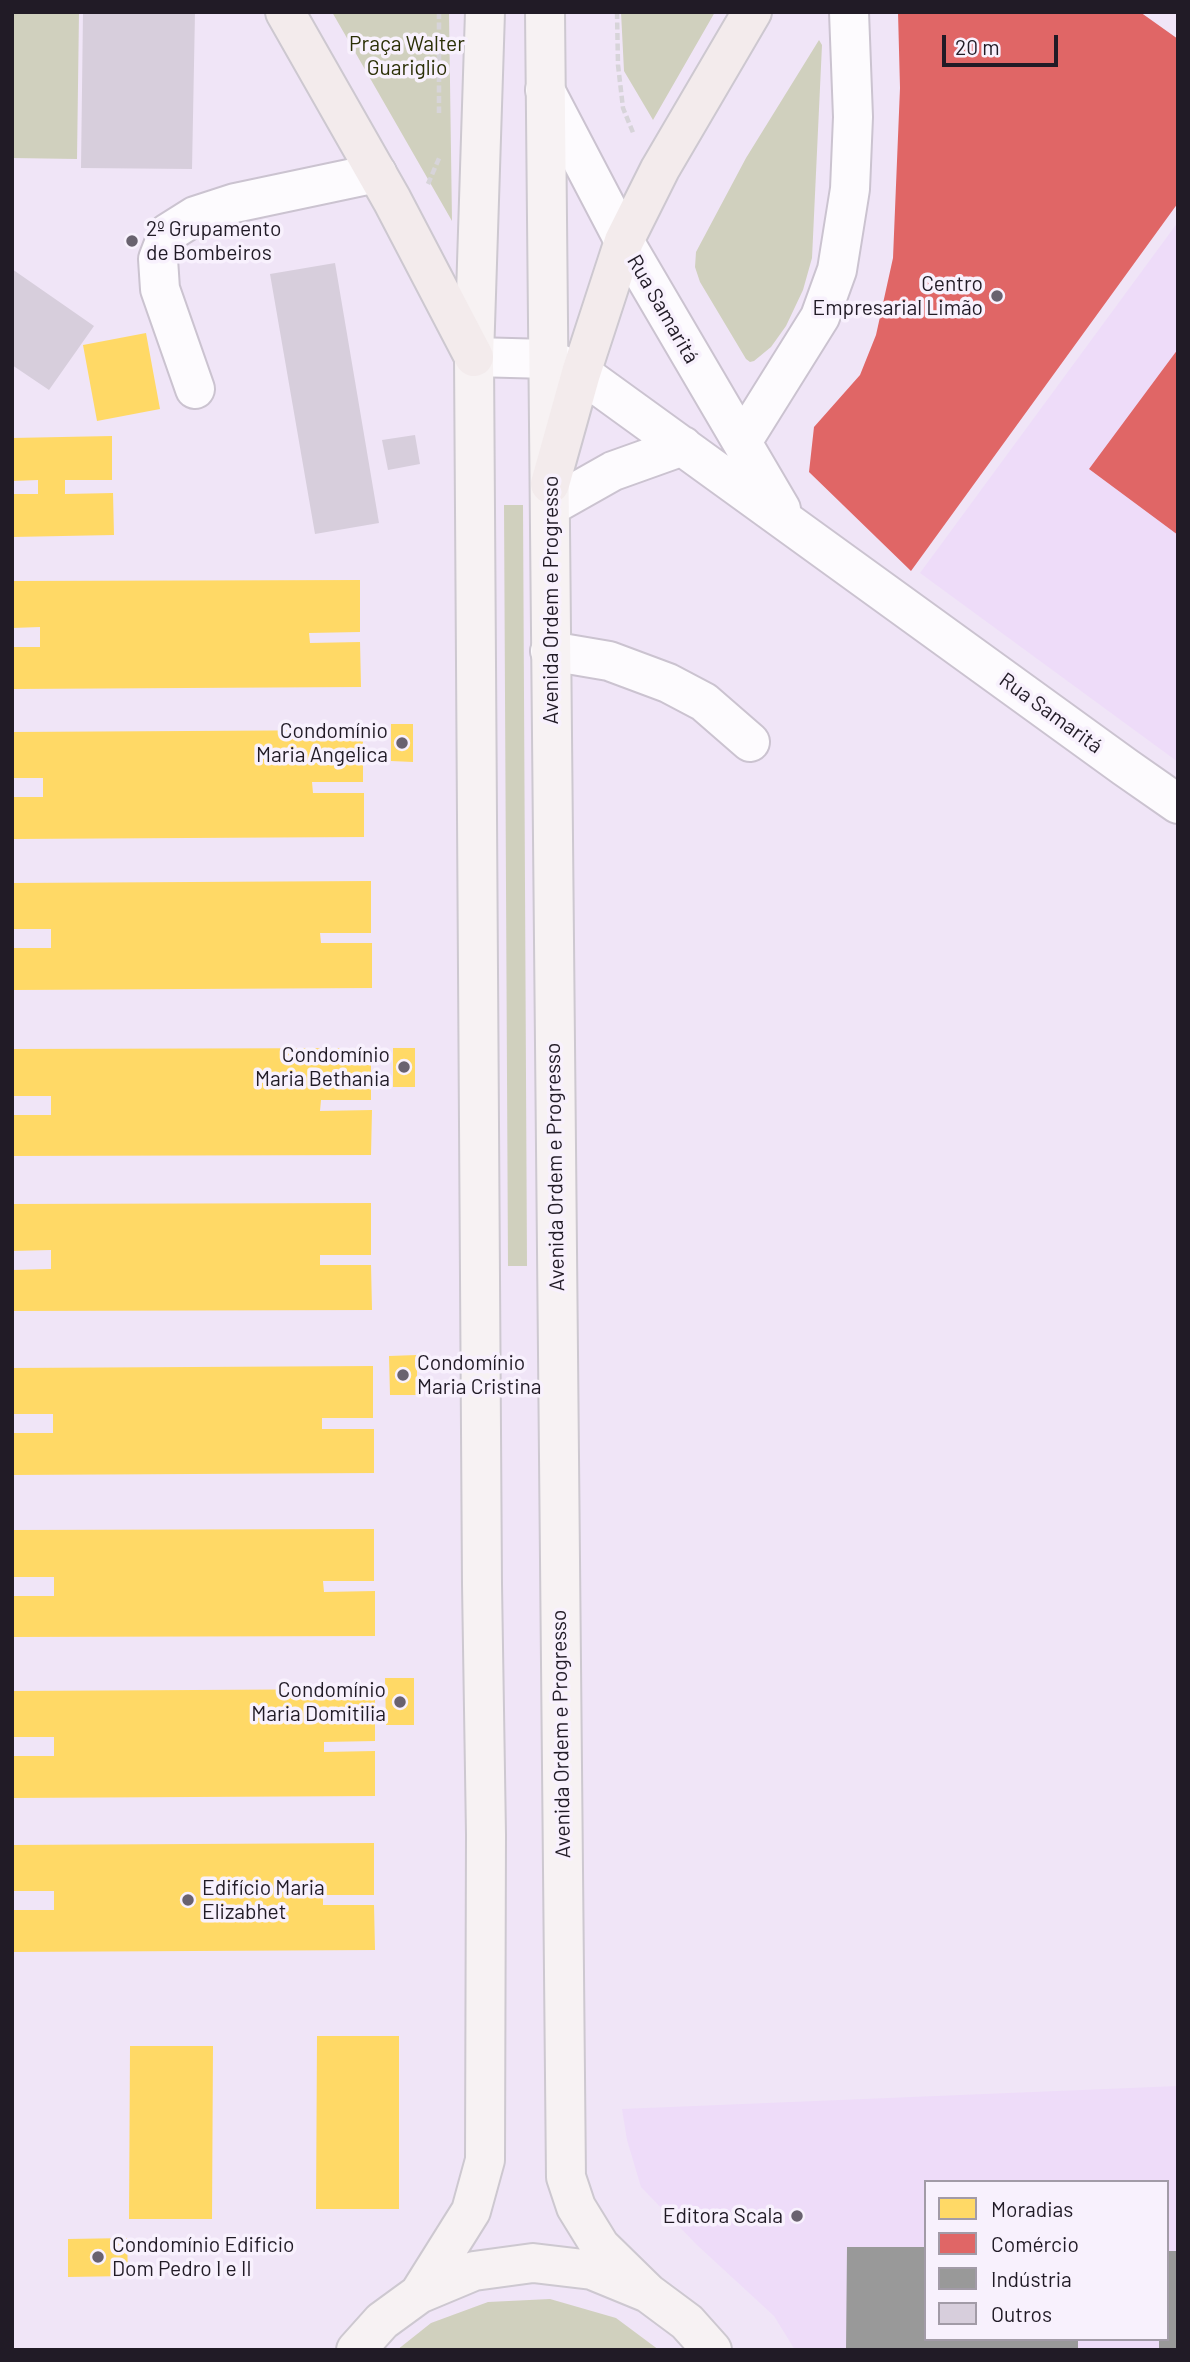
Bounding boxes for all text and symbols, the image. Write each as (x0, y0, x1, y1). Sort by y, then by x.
scale bar (945, 21, 1060, 65)
park label: Praça Walter Guariglio (349, 31, 465, 81)
text: 20 m (955, 34, 1000, 59)
place label: 2º Grupamento de Bombeiros (146, 216, 281, 266)
marker: 2º Grupamento de Bombeiros (124, 233, 140, 249)
street label: Rua Samaritá (622, 250, 704, 368)
place label: Centro Empresarial Limão (813, 271, 983, 321)
marker: Centro Empresarial Limão (989, 288, 1005, 304)
street label: Avenida Ordem e Progresso (538, 476, 564, 724)
street label: Rua Samaritá (994, 667, 1108, 759)
place label: Condomínio Maria Angelica (256, 718, 388, 768)
marker: Condomínio Maria Angelica (394, 735, 410, 751)
place label: Condomínio Maria Bethania (255, 1042, 390, 1092)
street label: Avenida Ordem e Progresso (540, 1042, 570, 1292)
marker: Condomínio Maria Bethania (396, 1059, 412, 1075)
place label: Condomínio Maria Cristina (417, 1350, 542, 1400)
marker: Condomínio Maria Cristina (395, 1367, 411, 1383)
street label: Avenida Ordem e Progresso (546, 1609, 576, 1859)
place label: Condomínio Maria Domitilia (251, 1677, 386, 1727)
marker: Condomínio Maria Domitilia (392, 1694, 408, 1710)
place label: Edifício Maria Elizabhet (202, 1875, 325, 1925)
marker: Edifício Maria Elizabhet (180, 1892, 196, 1908)
legend (924, 2180, 1169, 2341)
text: Moradias (991, 2196, 1073, 2221)
place label: Editora Scala (663, 2203, 783, 2229)
marker: Editora Scala (789, 2208, 805, 2224)
text: Comércio (991, 2231, 1079, 2256)
place label: Condomínio Edificio Dom Pedro I e II (112, 2232, 294, 2282)
marker: Condomínio Edificio Dom Pedro I e II (90, 2249, 106, 2265)
text: Indústria (991, 2266, 1072, 2291)
text: Outros (991, 2301, 1052, 2326)

